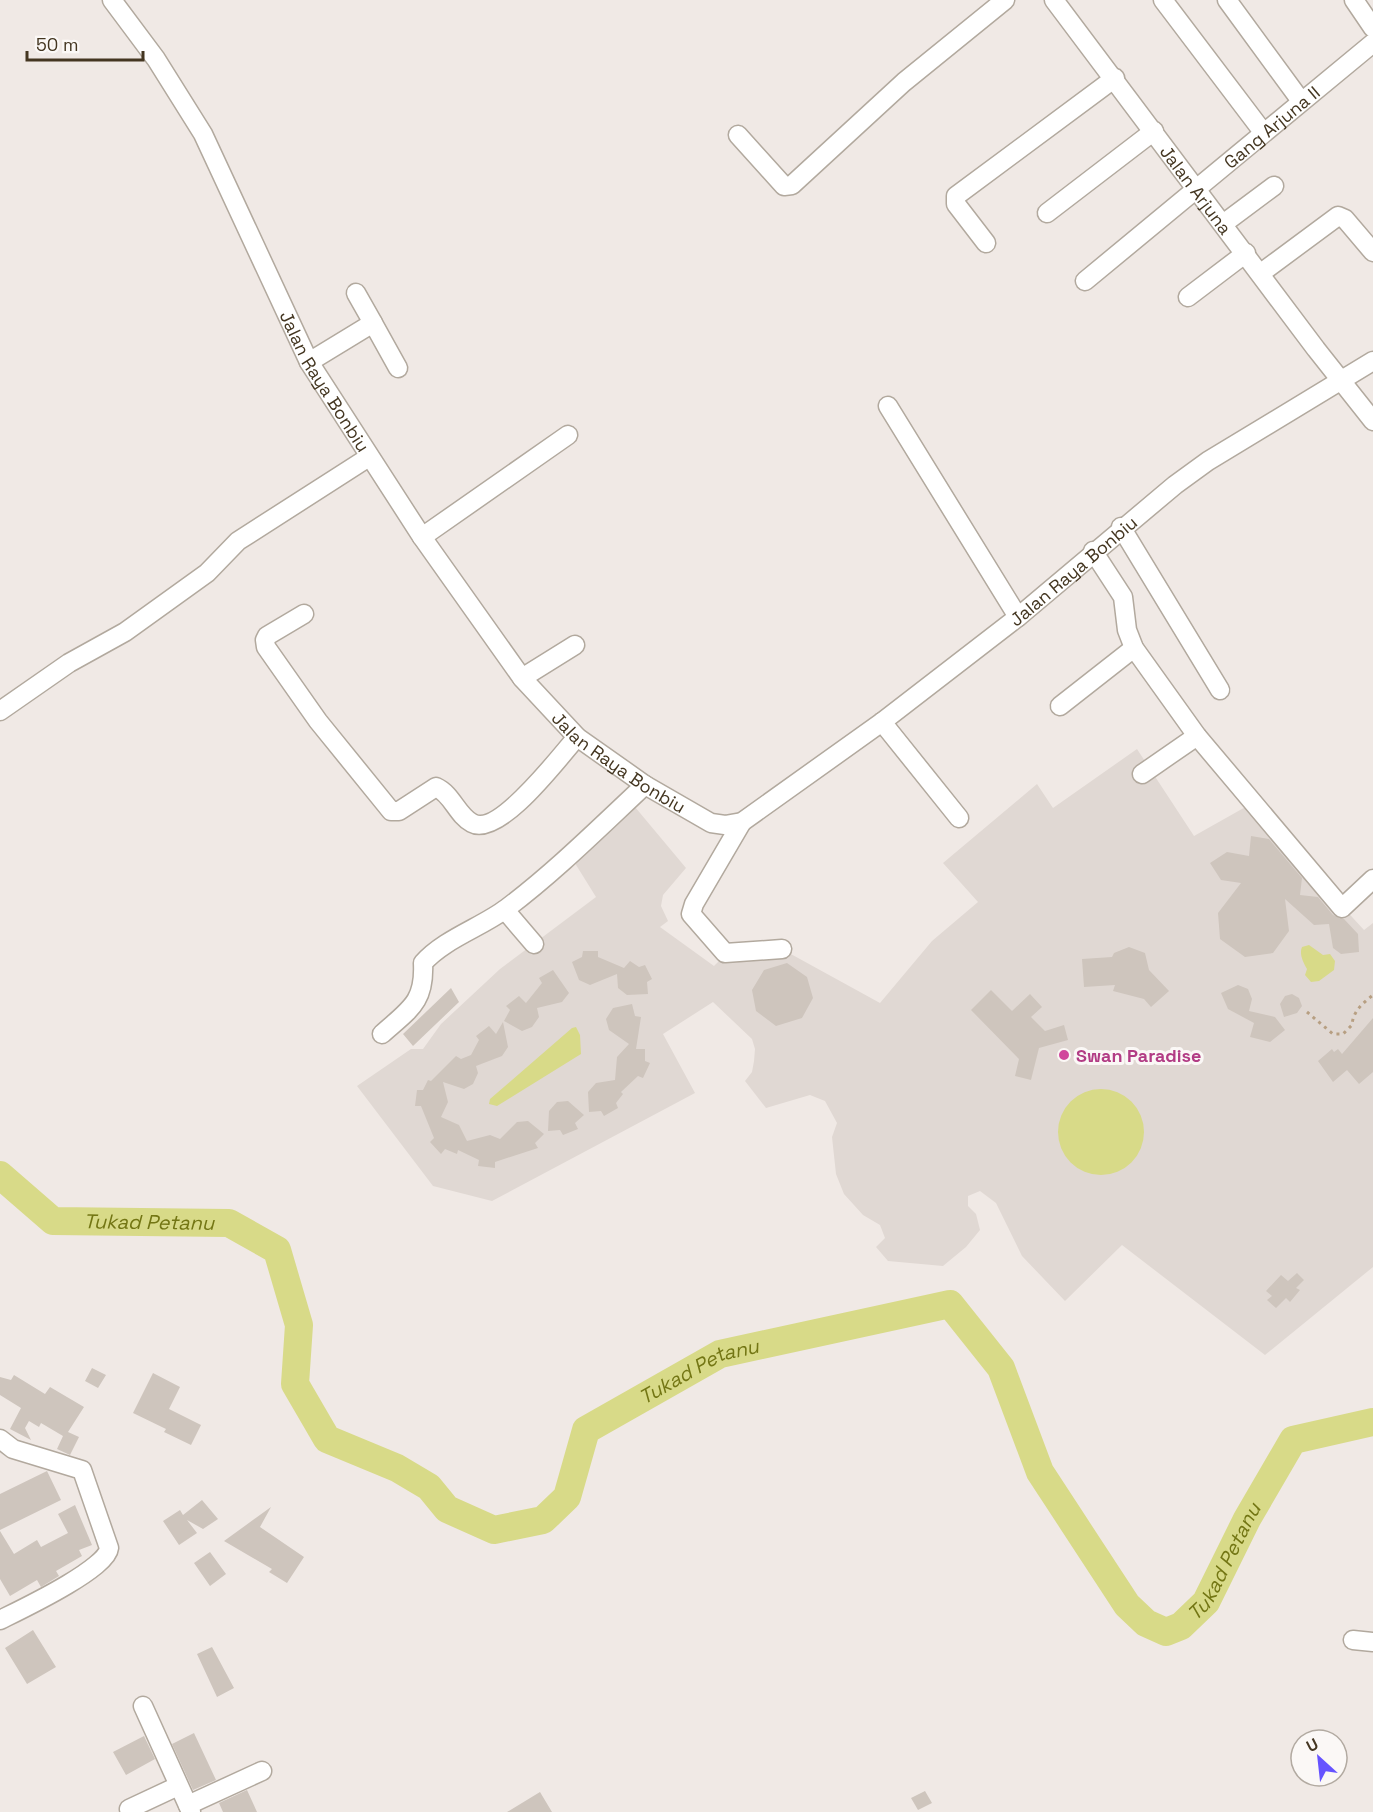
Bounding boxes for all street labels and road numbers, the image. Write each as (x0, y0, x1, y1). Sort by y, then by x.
street label: Gang Arjuna II (1219, 80, 1324, 173)
street label: Jalan Arjuna (1155, 140, 1237, 239)
street label: Jalan Raya Bonbiu (275, 307, 375, 456)
street label: Jalan Raya Bonbiu (1005, 511, 1142, 631)
street label: Jalan Raya Bonbiu (547, 706, 690, 818)

